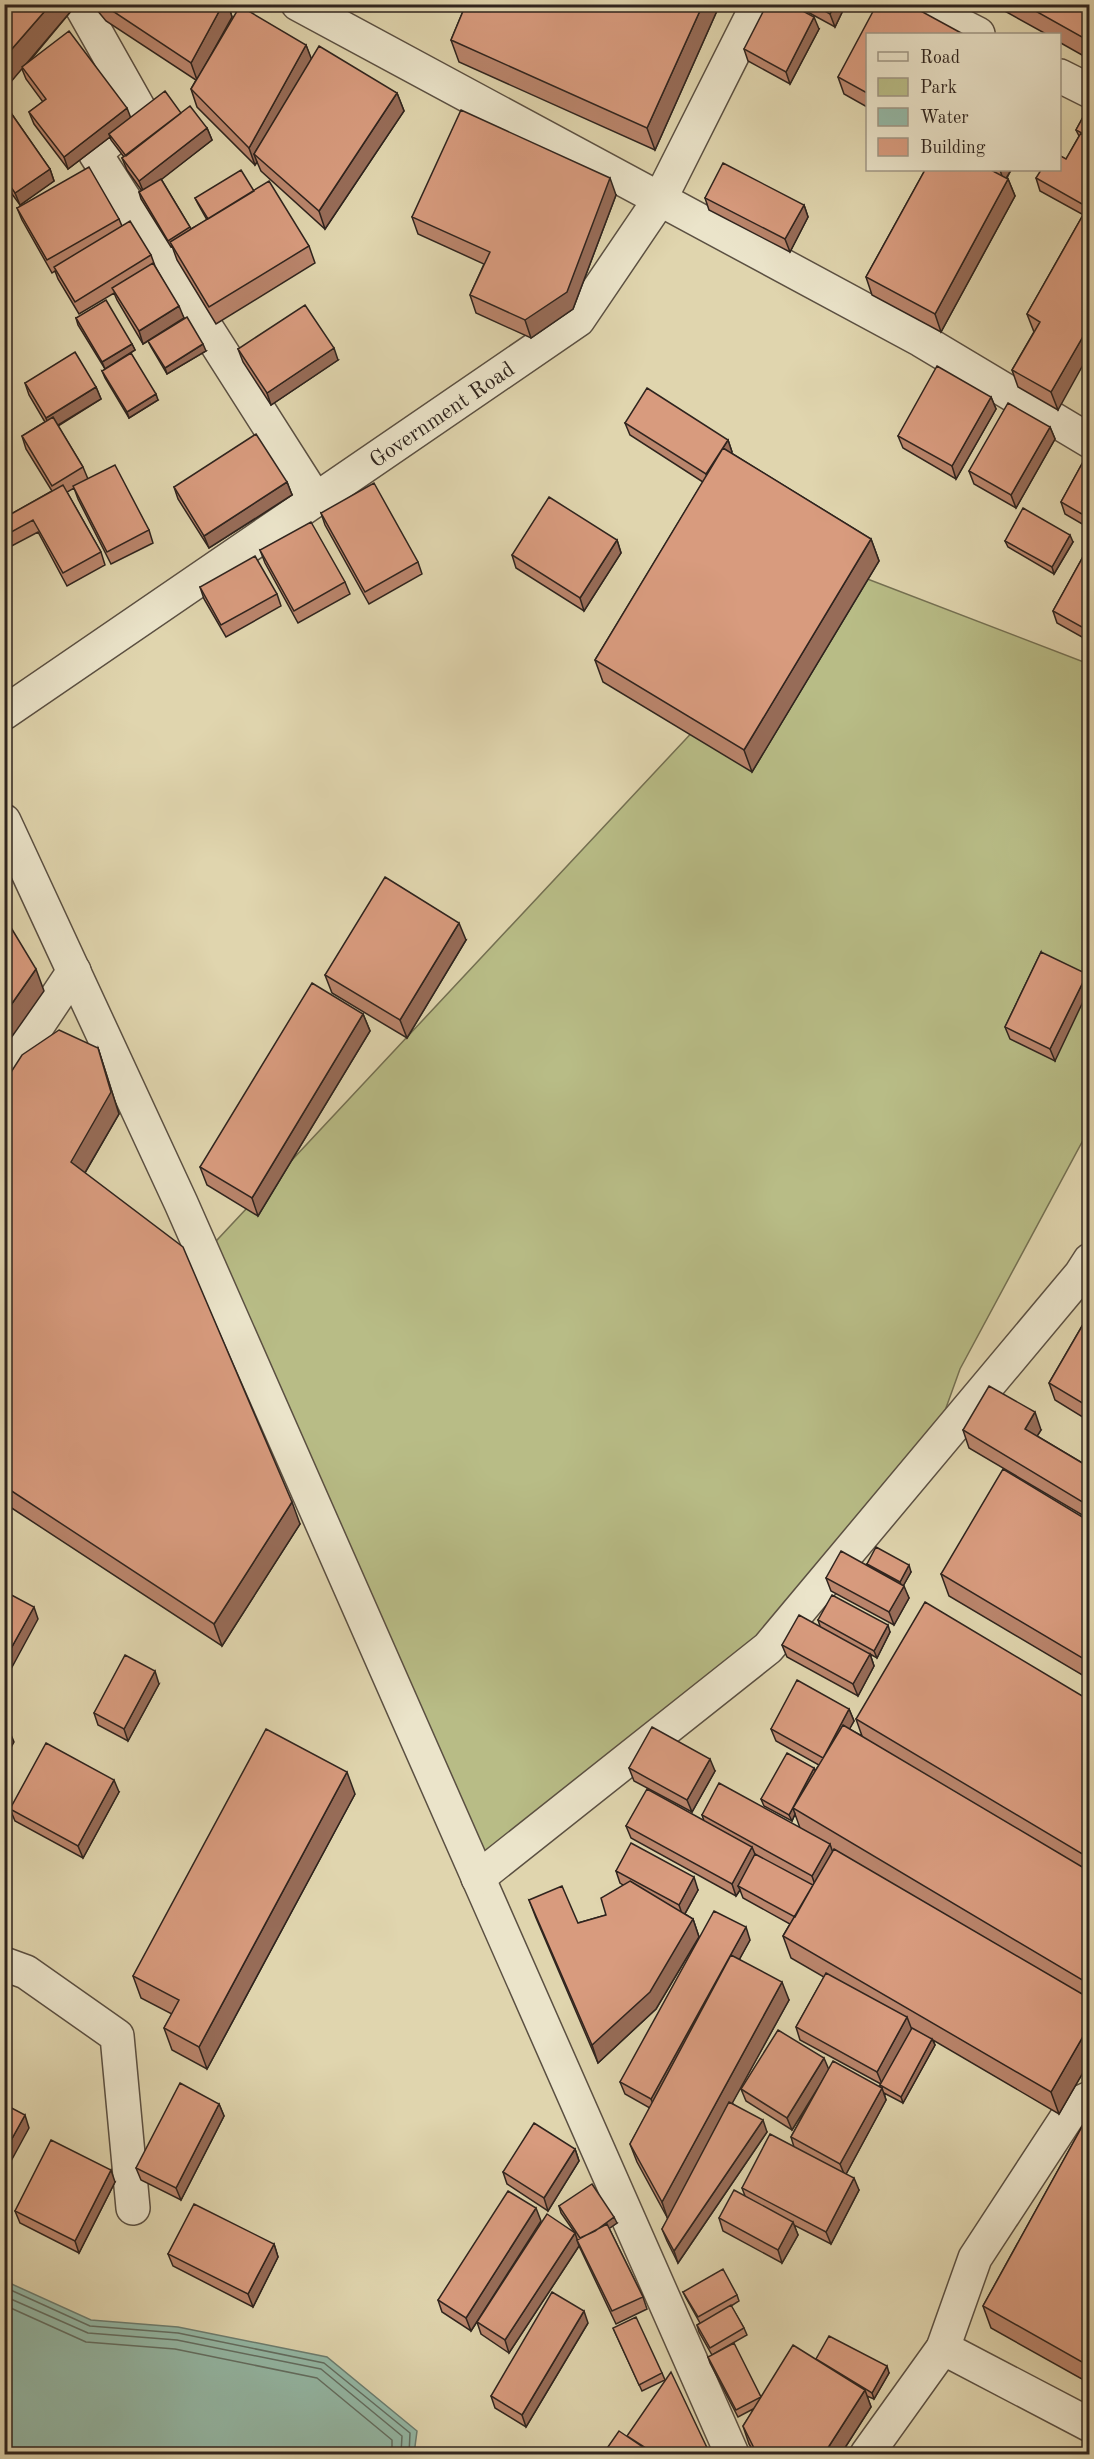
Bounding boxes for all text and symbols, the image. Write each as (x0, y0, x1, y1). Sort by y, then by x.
legend (866, 33, 1061, 171)
text: Road (920, 49, 960, 67)
text: Park (920, 79, 957, 97)
text: Water (920, 109, 969, 127)
text: Building (920, 139, 986, 157)
street label: Government Road (366, 358, 519, 472)

